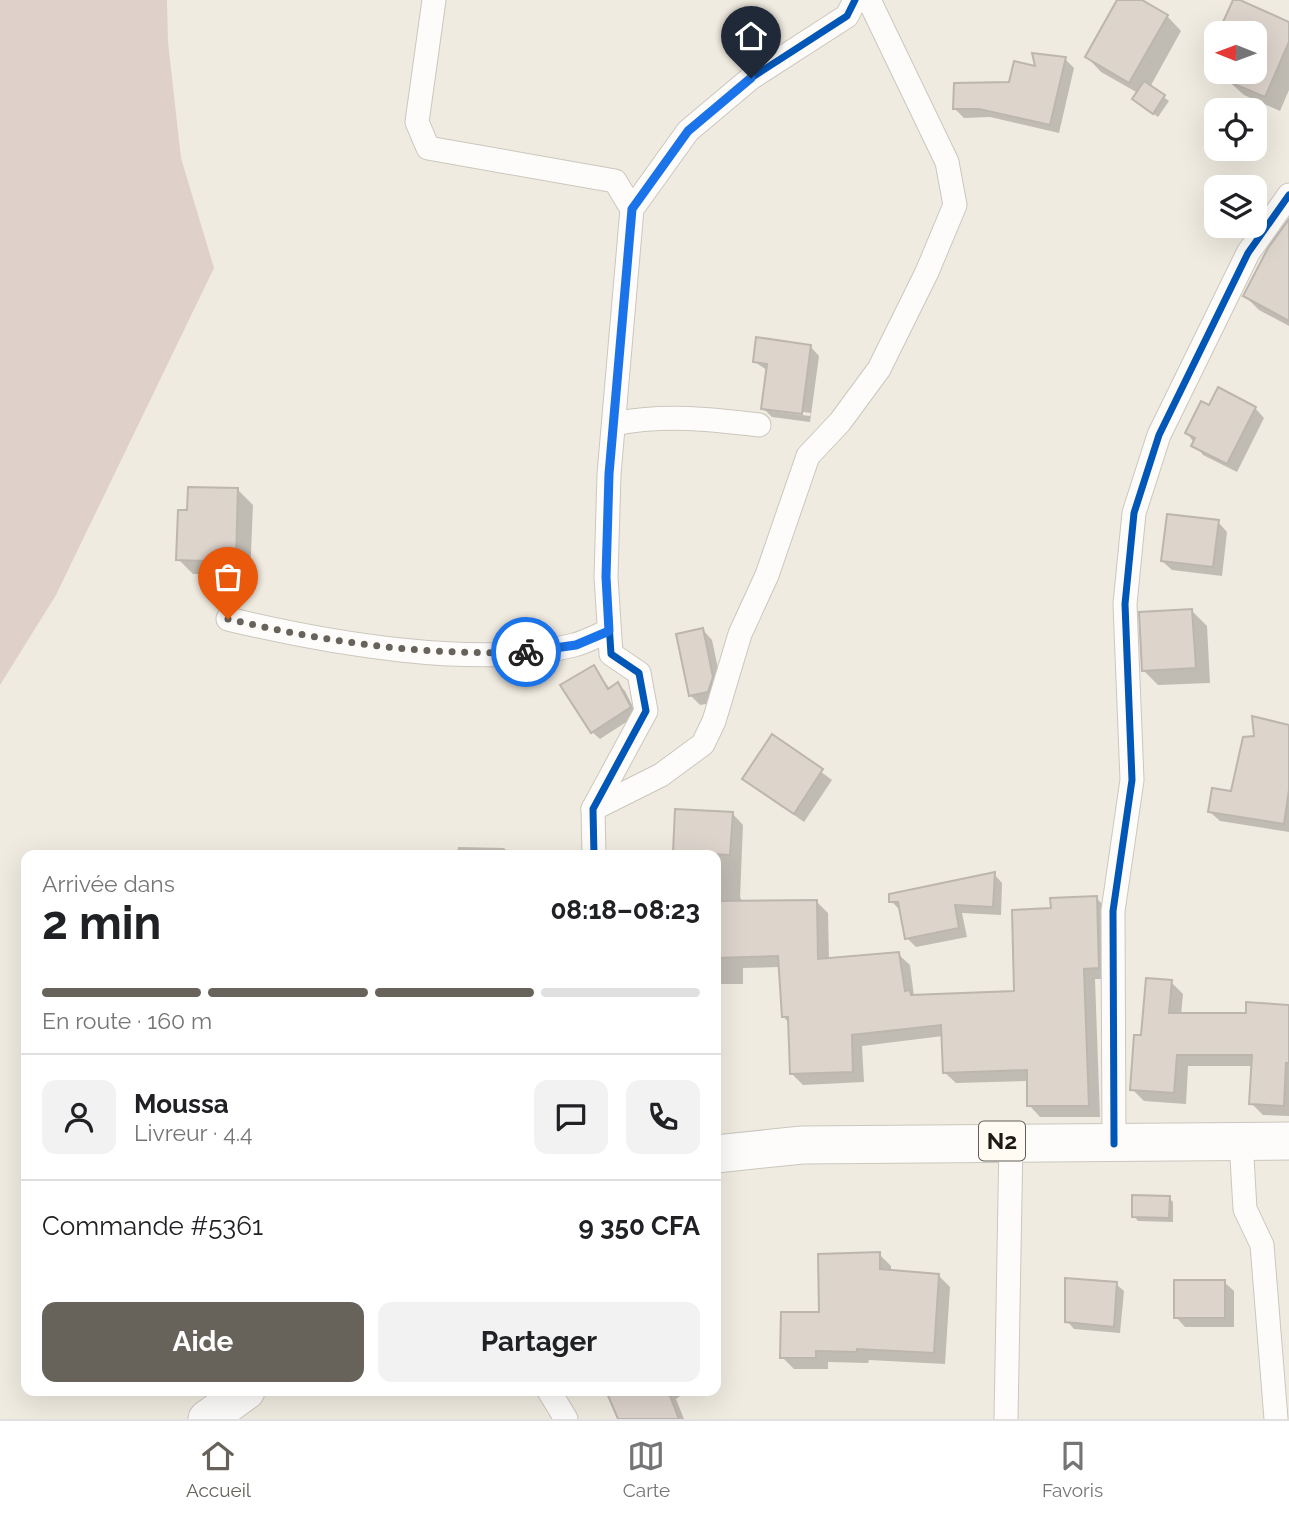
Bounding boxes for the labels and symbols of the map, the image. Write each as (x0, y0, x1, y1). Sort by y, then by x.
pin (721, 6, 781, 78)
north arrow (1204, 21, 1267, 84)
pin (198, 547, 258, 619)
courier (491, 617, 561, 687)
road number: N2 (979, 1122, 1025, 1160)

